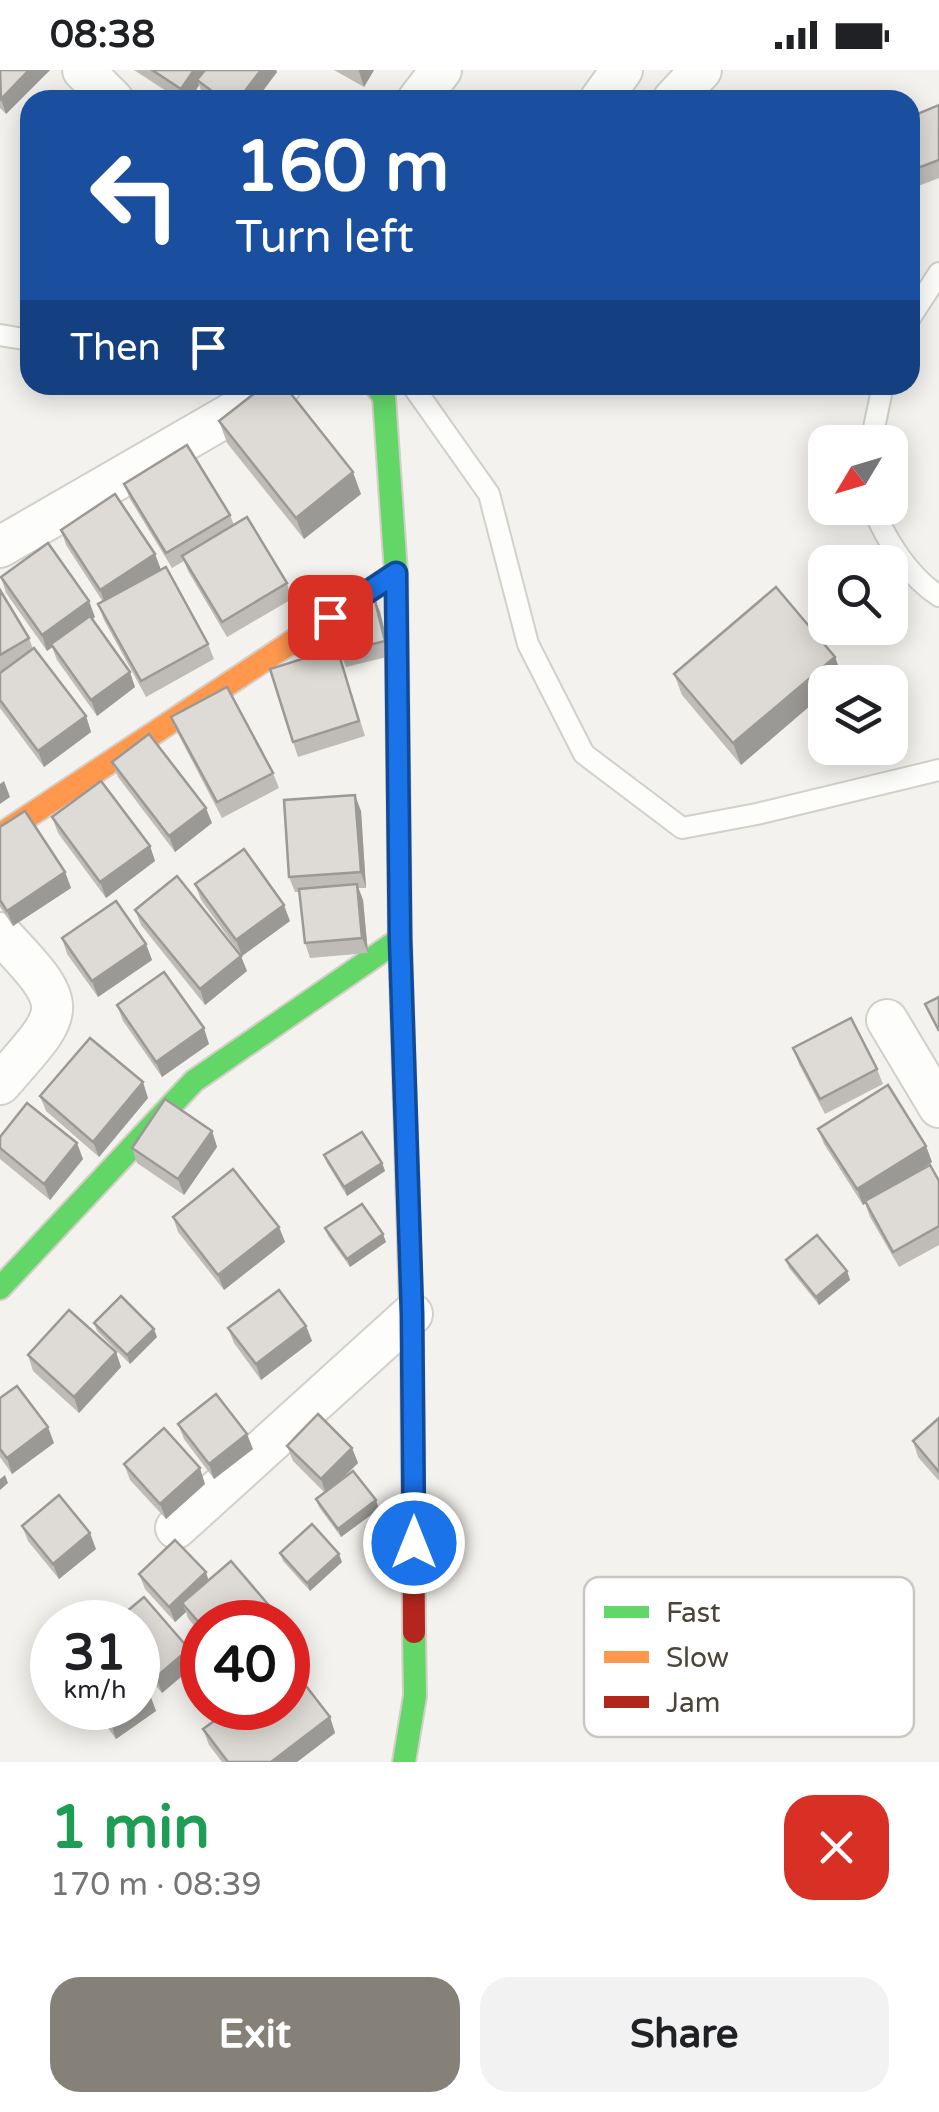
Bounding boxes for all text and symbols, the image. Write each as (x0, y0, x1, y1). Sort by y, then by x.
text: 08:38 (50, 12, 155, 58)
text: 160 m (235, 126, 449, 210)
icon: left (70, 130, 200, 260)
text: Turn left (235, 211, 414, 265)
icon: arrive (181, 320, 236, 375)
text: Then (70, 325, 161, 371)
north arrow (808, 425, 908, 525)
map controls (808, 425, 908, 765)
button: search (808, 545, 908, 645)
pin (288, 575, 373, 660)
icon: arrive (303, 590, 358, 645)
button: layers (808, 665, 908, 765)
position arrow (362, 1491, 466, 1595)
legend (584, 1577, 914, 1737)
text: Fast (666, 1596, 721, 1630)
speed limit sign: 40 (180, 1600, 310, 1730)
text: 31 (64, 1623, 126, 1683)
text: Slow (666, 1641, 729, 1675)
text: km/h (64, 1675, 126, 1705)
text: Jam (666, 1686, 721, 1720)
text: 1 min (50, 1792, 210, 1864)
button: close (784, 1795, 889, 1900)
text: 170 m · 08:39 (50, 1866, 262, 1904)
button: Exit (50, 1977, 460, 2092)
button: Share (480, 1977, 889, 2092)

